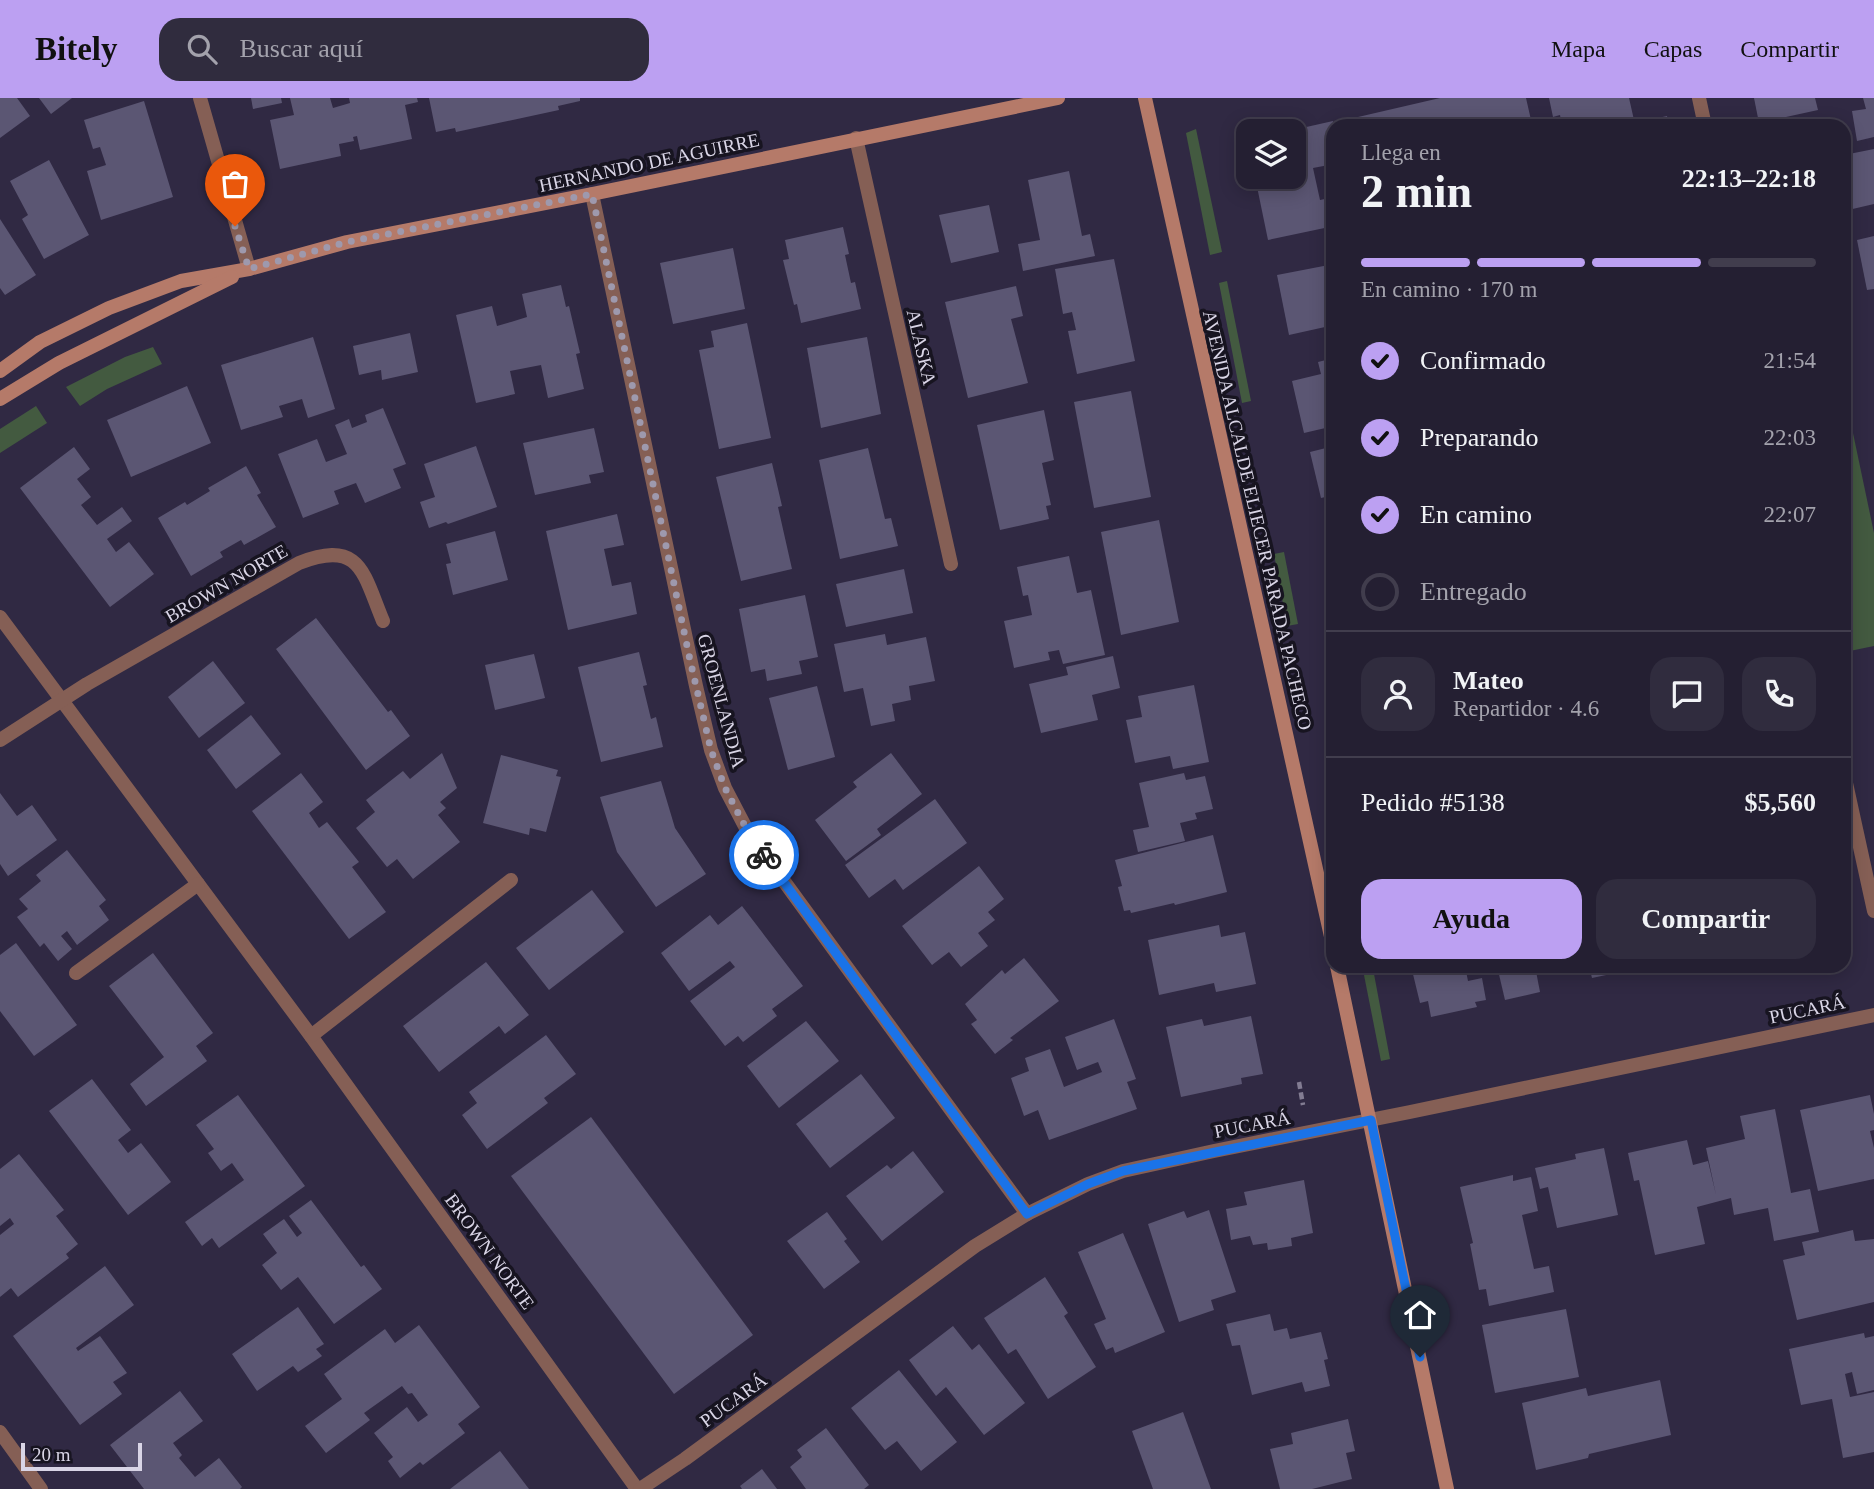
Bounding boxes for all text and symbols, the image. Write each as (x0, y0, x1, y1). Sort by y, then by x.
search box (159, 18, 649, 81)
icon: search (183, 30, 221, 68)
text: Bitely (35, 31, 117, 67)
text: Buscar aquí (239, 34, 363, 63)
text: Mapa (1551, 36, 1606, 62)
text: Capas (1644, 36, 1702, 62)
text: Compartir (1740, 36, 1839, 62)
map controls (1236, 119, 1306, 189)
button: layers (1236, 119, 1306, 189)
street label: HERNANDO DE AGUIRRE (537, 129, 761, 196)
text: Llega en (1361, 140, 1441, 165)
pin (205, 154, 265, 226)
text: 22:13–22:18 (1682, 164, 1816, 193)
icon: bag (216, 165, 254, 203)
text: 2 min (1361, 166, 1472, 217)
text: En camino · 170 m (1361, 277, 1537, 302)
street label: ALASKA (903, 307, 940, 387)
street label: AVENIDA ALCALDE ELIECER PARADA PACHECO (1199, 308, 1316, 732)
icon: check (1361, 342, 1399, 380)
text: Confirmado (1420, 346, 1546, 375)
text: 21:54 (1764, 348, 1816, 373)
icon: check (1361, 419, 1399, 457)
text: Preparando (1420, 423, 1538, 452)
text: 22:03 (1764, 425, 1816, 450)
icon: check (1361, 496, 1399, 534)
text: En camino (1420, 500, 1532, 529)
text: 22:07 (1764, 502, 1816, 527)
street label: BROWN NORTE (161, 540, 291, 627)
text: Entregado (1420, 577, 1527, 606)
street label: GROENLANDIA (693, 632, 750, 771)
button: person (1361, 657, 1435, 731)
button: chat (1650, 657, 1724, 731)
button: phone (1742, 657, 1816, 731)
text: Mateo (1453, 666, 1524, 695)
text: Repartidor · 4.6 (1453, 696, 1599, 721)
text: Pedido #5138 (1361, 788, 1505, 817)
text: $5,560 (1745, 788, 1816, 817)
courier (729, 820, 799, 890)
icon: bike (745, 836, 783, 874)
button: Ayuda (1361, 879, 1582, 959)
button: Compartir (1596, 879, 1816, 959)
street label: PUCARÁ (1767, 991, 1847, 1028)
street label: PUCARÁ (1212, 1107, 1292, 1142)
street label: BROWN NORTE (441, 1189, 539, 1313)
pin (1390, 1285, 1450, 1357)
icon: home (1401, 1296, 1439, 1334)
street label: PUCARÁ (696, 1369, 771, 1432)
scale bar (21, 1440, 142, 1472)
text: 20 m (32, 1444, 71, 1465)

